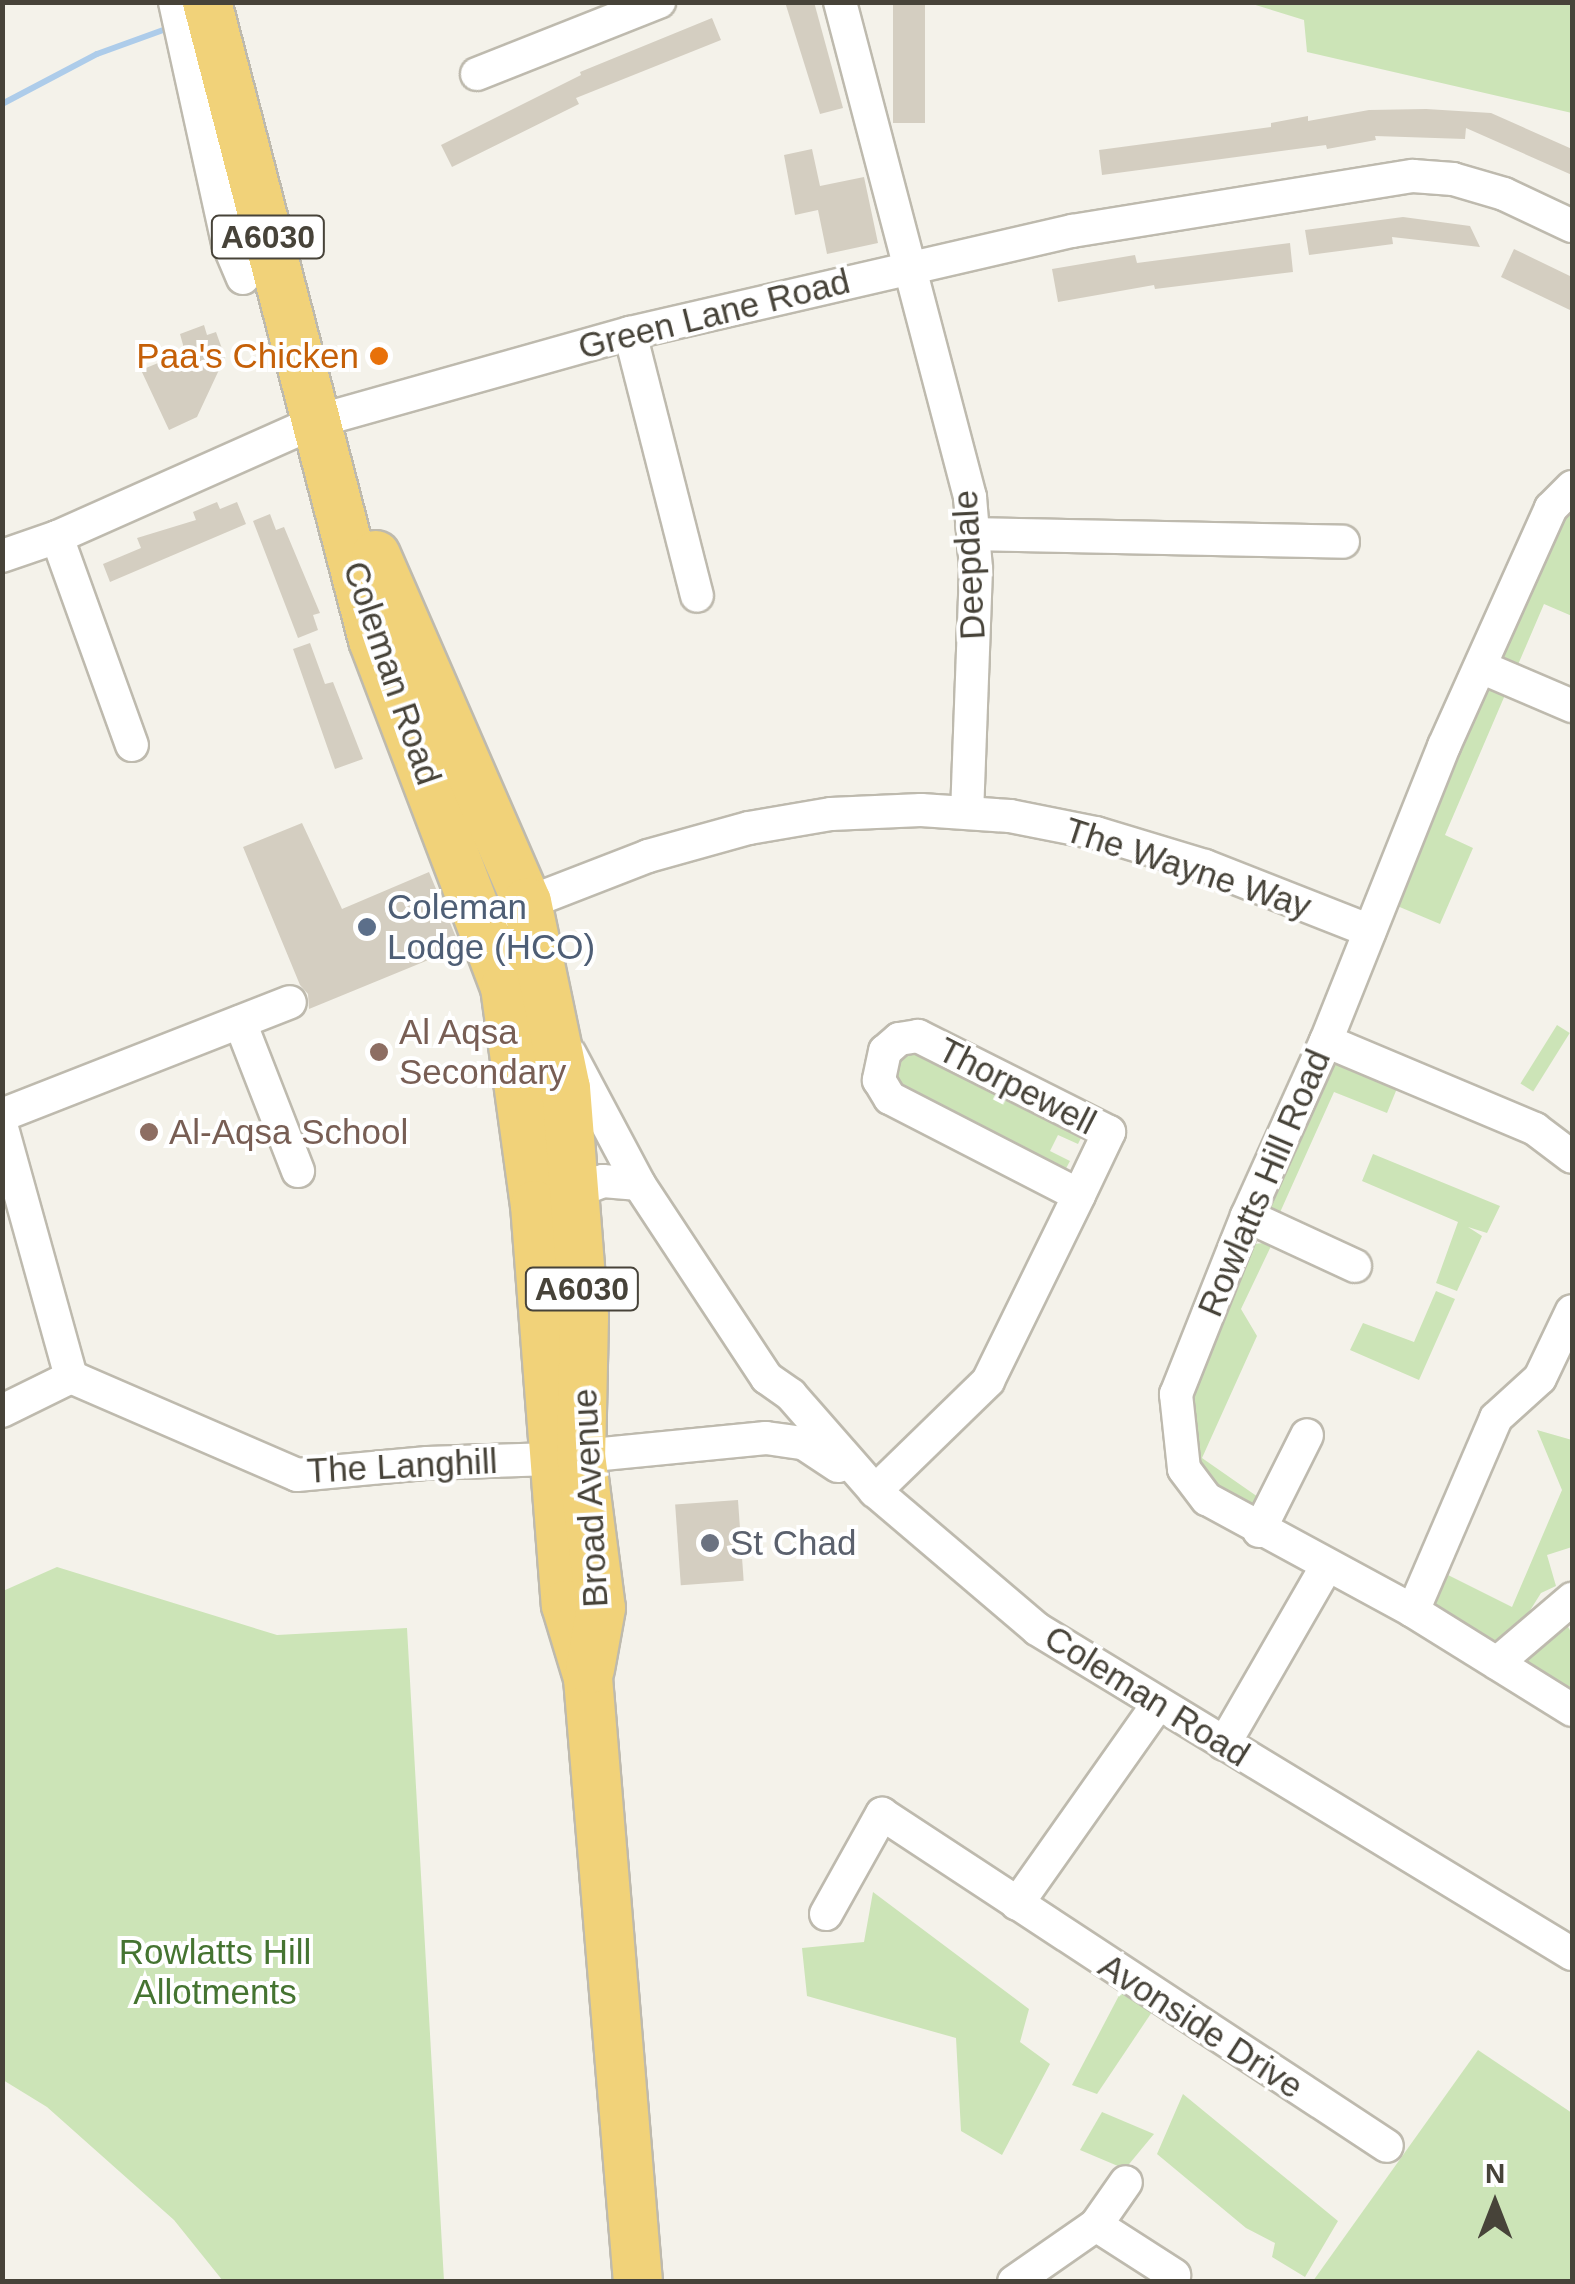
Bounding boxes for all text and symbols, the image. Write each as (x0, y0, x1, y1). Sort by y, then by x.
road number: A6030 (210, 210, 326, 264)
street label: Green Lane Road (574, 260, 854, 368)
place label: Paa's Chicken (136, 335, 359, 377)
marker: Paa's Chicken (368, 345, 390, 367)
street label: Deepdale (944, 489, 994, 641)
street label: Coleman Road (334, 556, 450, 790)
street label: The Wayne Way (1060, 808, 1316, 928)
place label: Coleman Lodge (HCO) (387, 886, 595, 968)
marker: Coleman Lodge (HCO) (356, 916, 378, 938)
place label: Al Aqsa Secondary (399, 1011, 566, 1093)
street label: Thorpewell (931, 1028, 1103, 1144)
marker: Al Aqsa Secondary (368, 1041, 390, 1063)
street label: Rowlatts Hill Road (1189, 1043, 1339, 1323)
place label: Al-Aqsa School (169, 1111, 408, 1153)
marker: Al-Aqsa School (138, 1121, 160, 1143)
road number: A6030 (524, 1262, 640, 1316)
street label: Broad Avenue (563, 1386, 617, 1610)
street label: The Langhill (306, 1440, 498, 1492)
place label: St Chad (730, 1522, 856, 1564)
marker: St Chad (699, 1532, 721, 1554)
street label: Coleman Road (1037, 1616, 1257, 1776)
park label: Rowlatts Hill Allotments (119, 1931, 311, 2013)
street label: Avonside Drive (1091, 1944, 1311, 2108)
north arrow (1445, 2154, 1545, 2254)
text: N (1485, 2158, 1505, 2189)

